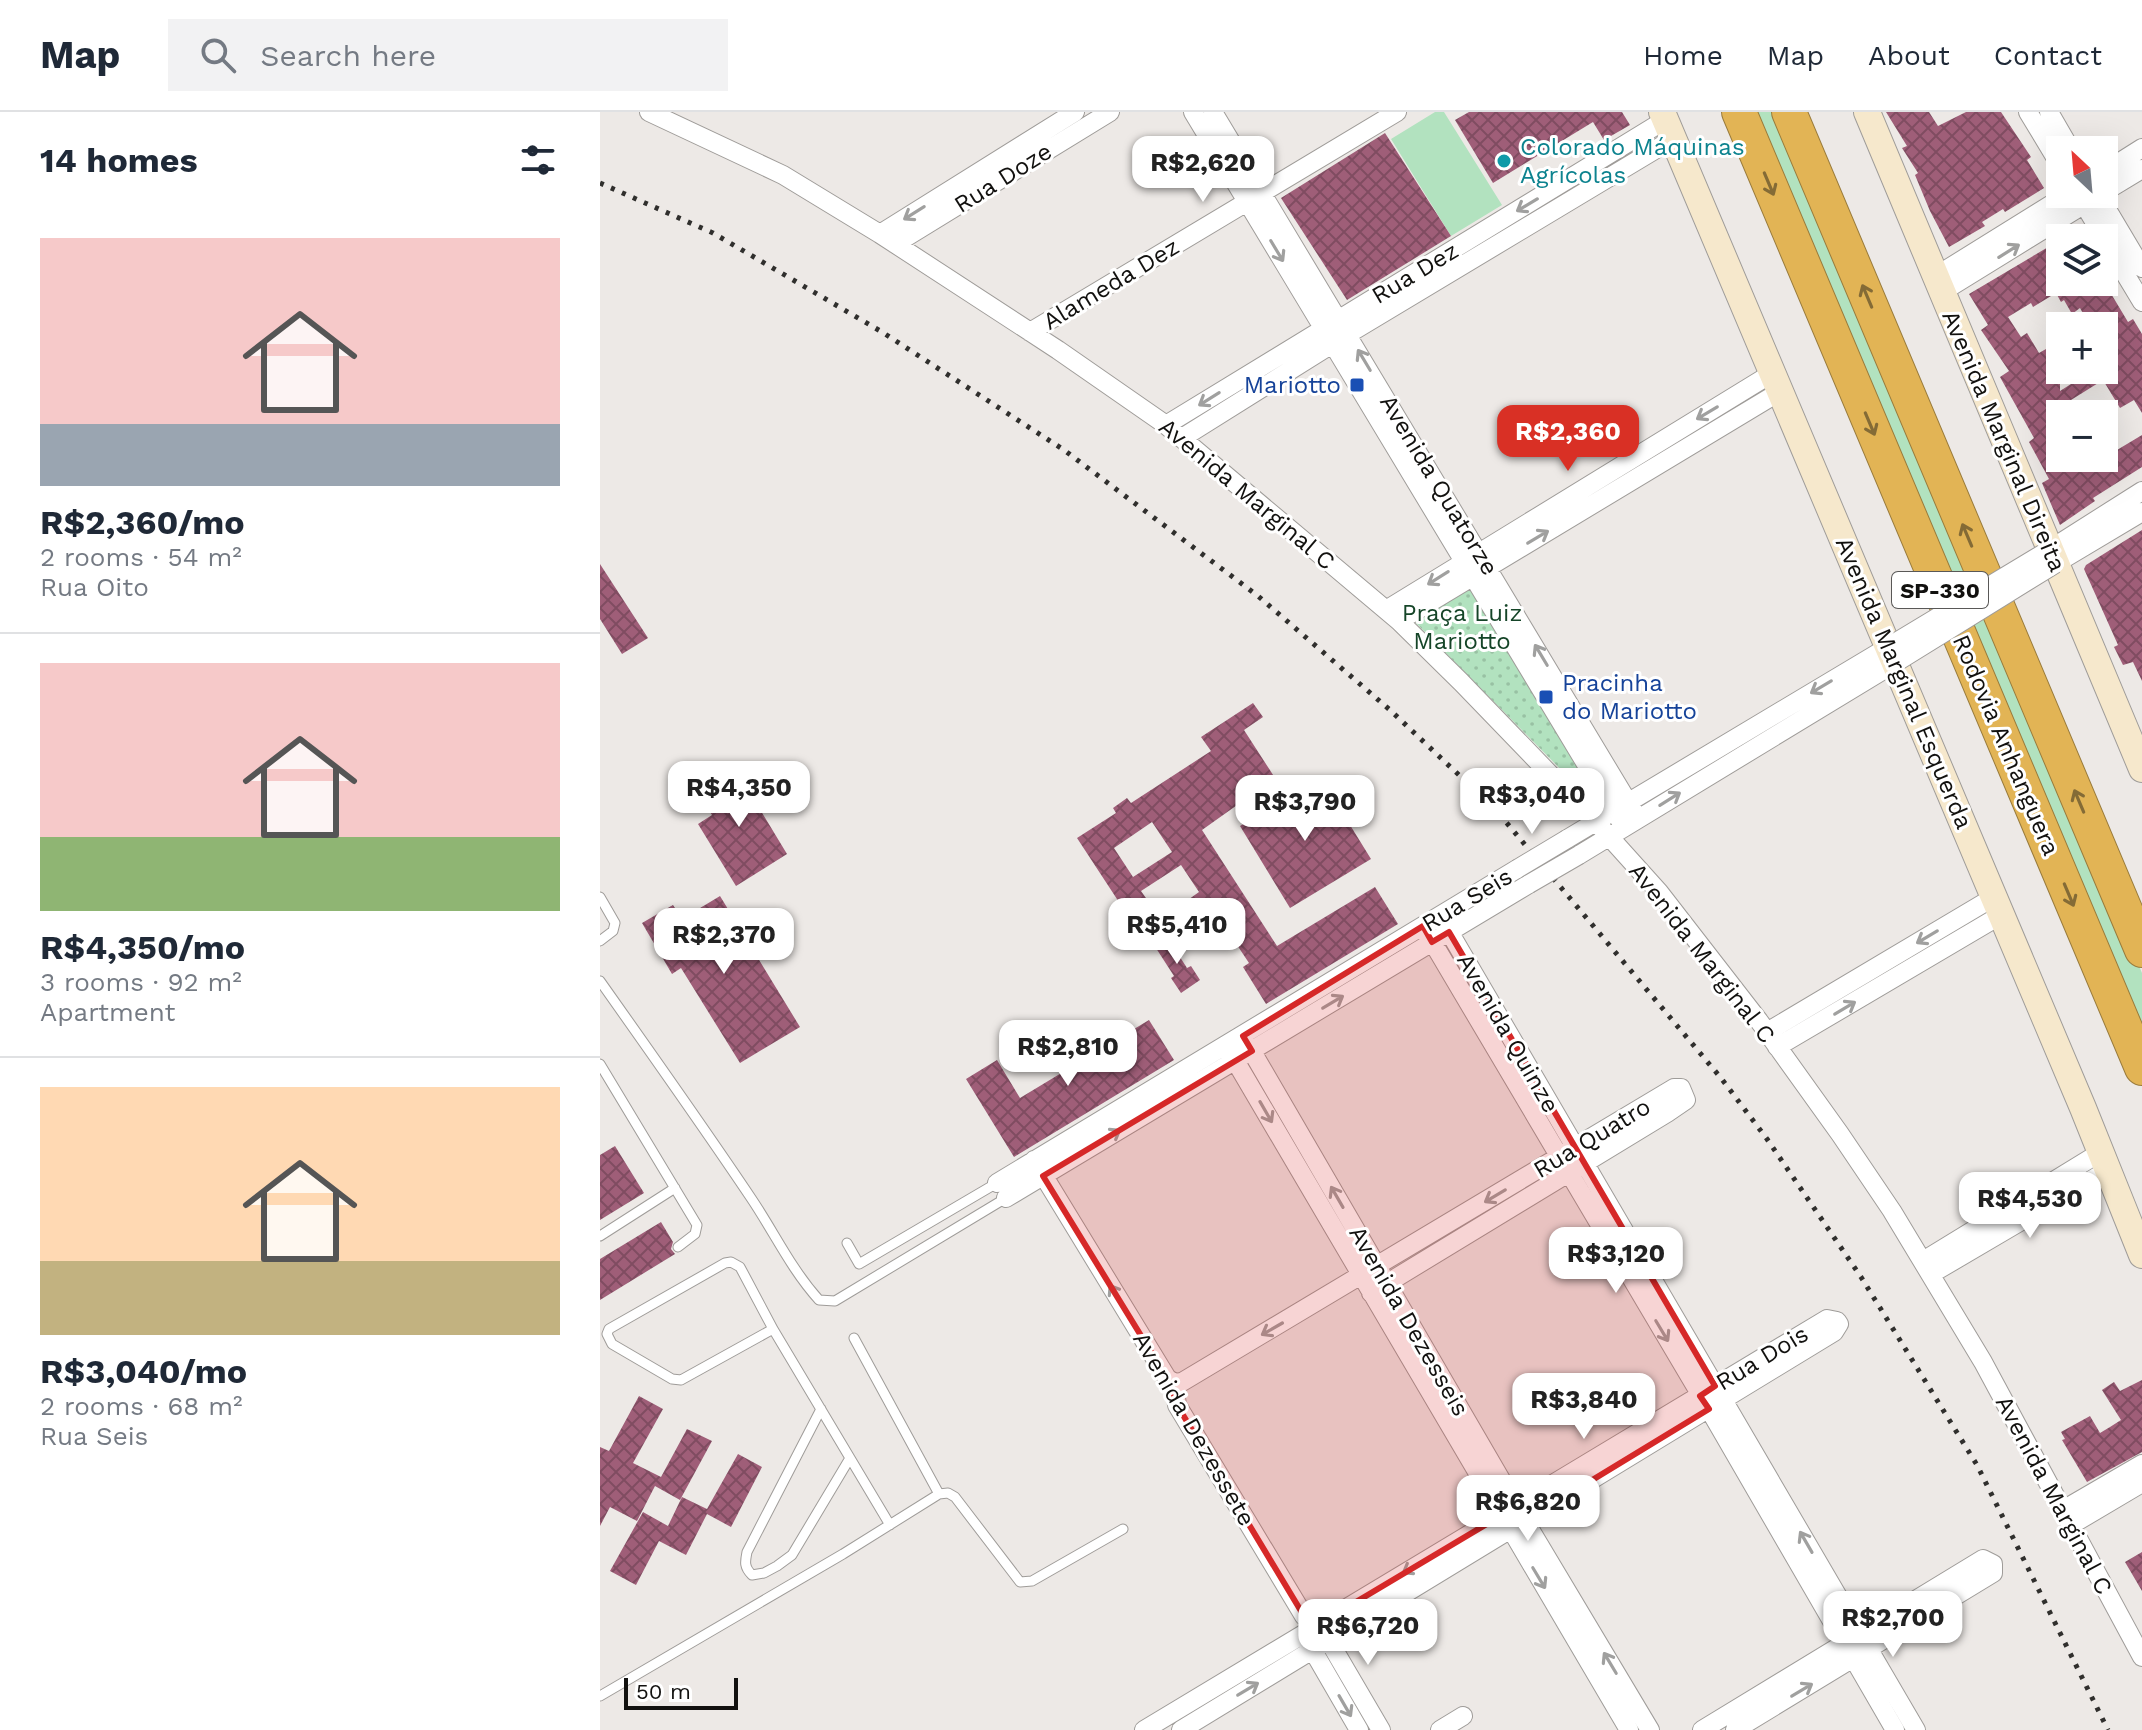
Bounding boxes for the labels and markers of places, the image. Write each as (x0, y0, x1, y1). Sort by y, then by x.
place label: Colorado Máquinas Agrícolas (1520, 133, 1745, 189)
pin: R$2,620 (1129, 136, 1277, 204)
marker: Colorado Máquinas Agrícolas (1495, 152, 1513, 170)
place label: Mariotto (1244, 371, 1341, 399)
marker: Mariotto (1348, 376, 1366, 394)
pin: R$2,360 (1494, 405, 1642, 473)
place label: Pracinha do Mariotto (1562, 669, 1697, 725)
marker: Pracinha do Mariotto (1537, 688, 1555, 706)
pin: R$4,350 (665, 761, 813, 829)
pin: R$3,040 (1458, 768, 1606, 836)
pin: R$3,790 (1231, 775, 1379, 843)
pin: R$5,410 (1103, 898, 1251, 966)
pin: R$2,370 (650, 908, 798, 976)
pin: R$2,810 (994, 1020, 1142, 1088)
pin: R$4,530 (1956, 1172, 2104, 1240)
pin: R$3,120 (1542, 1227, 1690, 1295)
pin: R$3,840 (1510, 1373, 1658, 1441)
pin: R$6,820 (1454, 1475, 1602, 1543)
pin: R$2,700 (1819, 1591, 1967, 1659)
pin: R$6,720 (1294, 1599, 1442, 1667)

